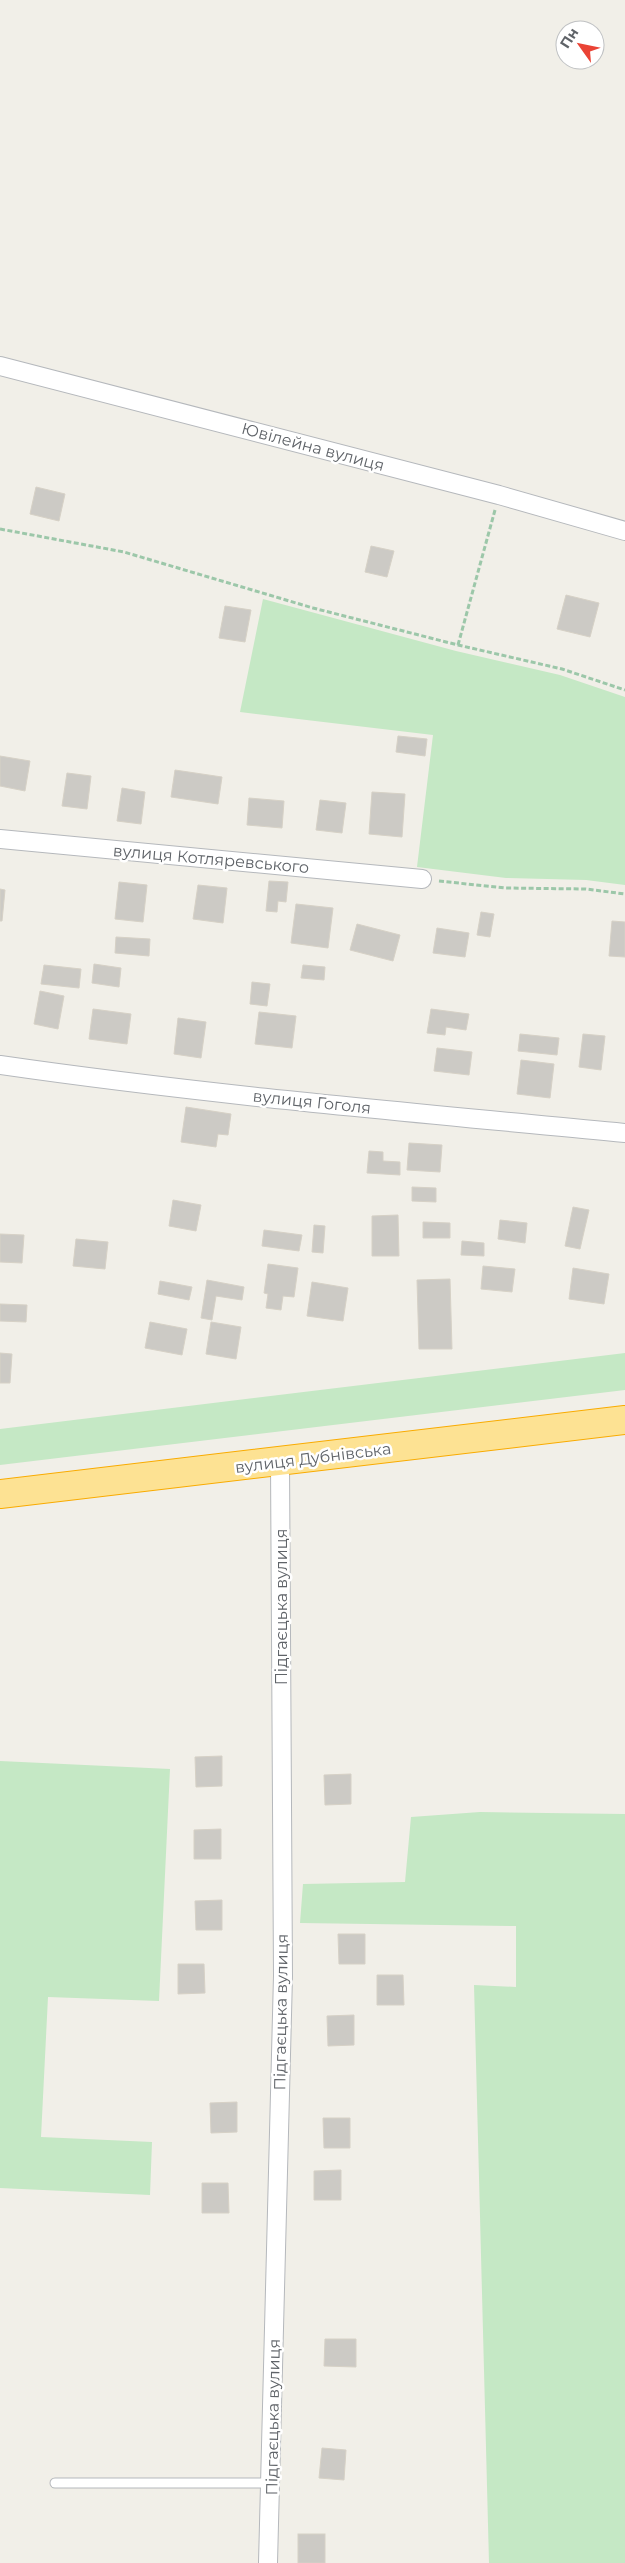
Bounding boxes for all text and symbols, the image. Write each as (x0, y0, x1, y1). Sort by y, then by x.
north arrow (555, 20, 605, 70)
text: Пн (556, 24, 582, 52)
street label: Ювілейна вулиця (240, 419, 386, 475)
street label: вулиця Котляревського (112, 841, 310, 877)
street label: вулиця Гоголя (252, 1086, 372, 1118)
street label: вулиця Дубнівська (234, 1439, 392, 1477)
street label: Підгаєцька вулиця (272, 1529, 291, 1685)
street label: Підгаєцька вулиця (270, 1933, 292, 2091)
street label: Підгаєцька вулиця (262, 2338, 284, 2496)

